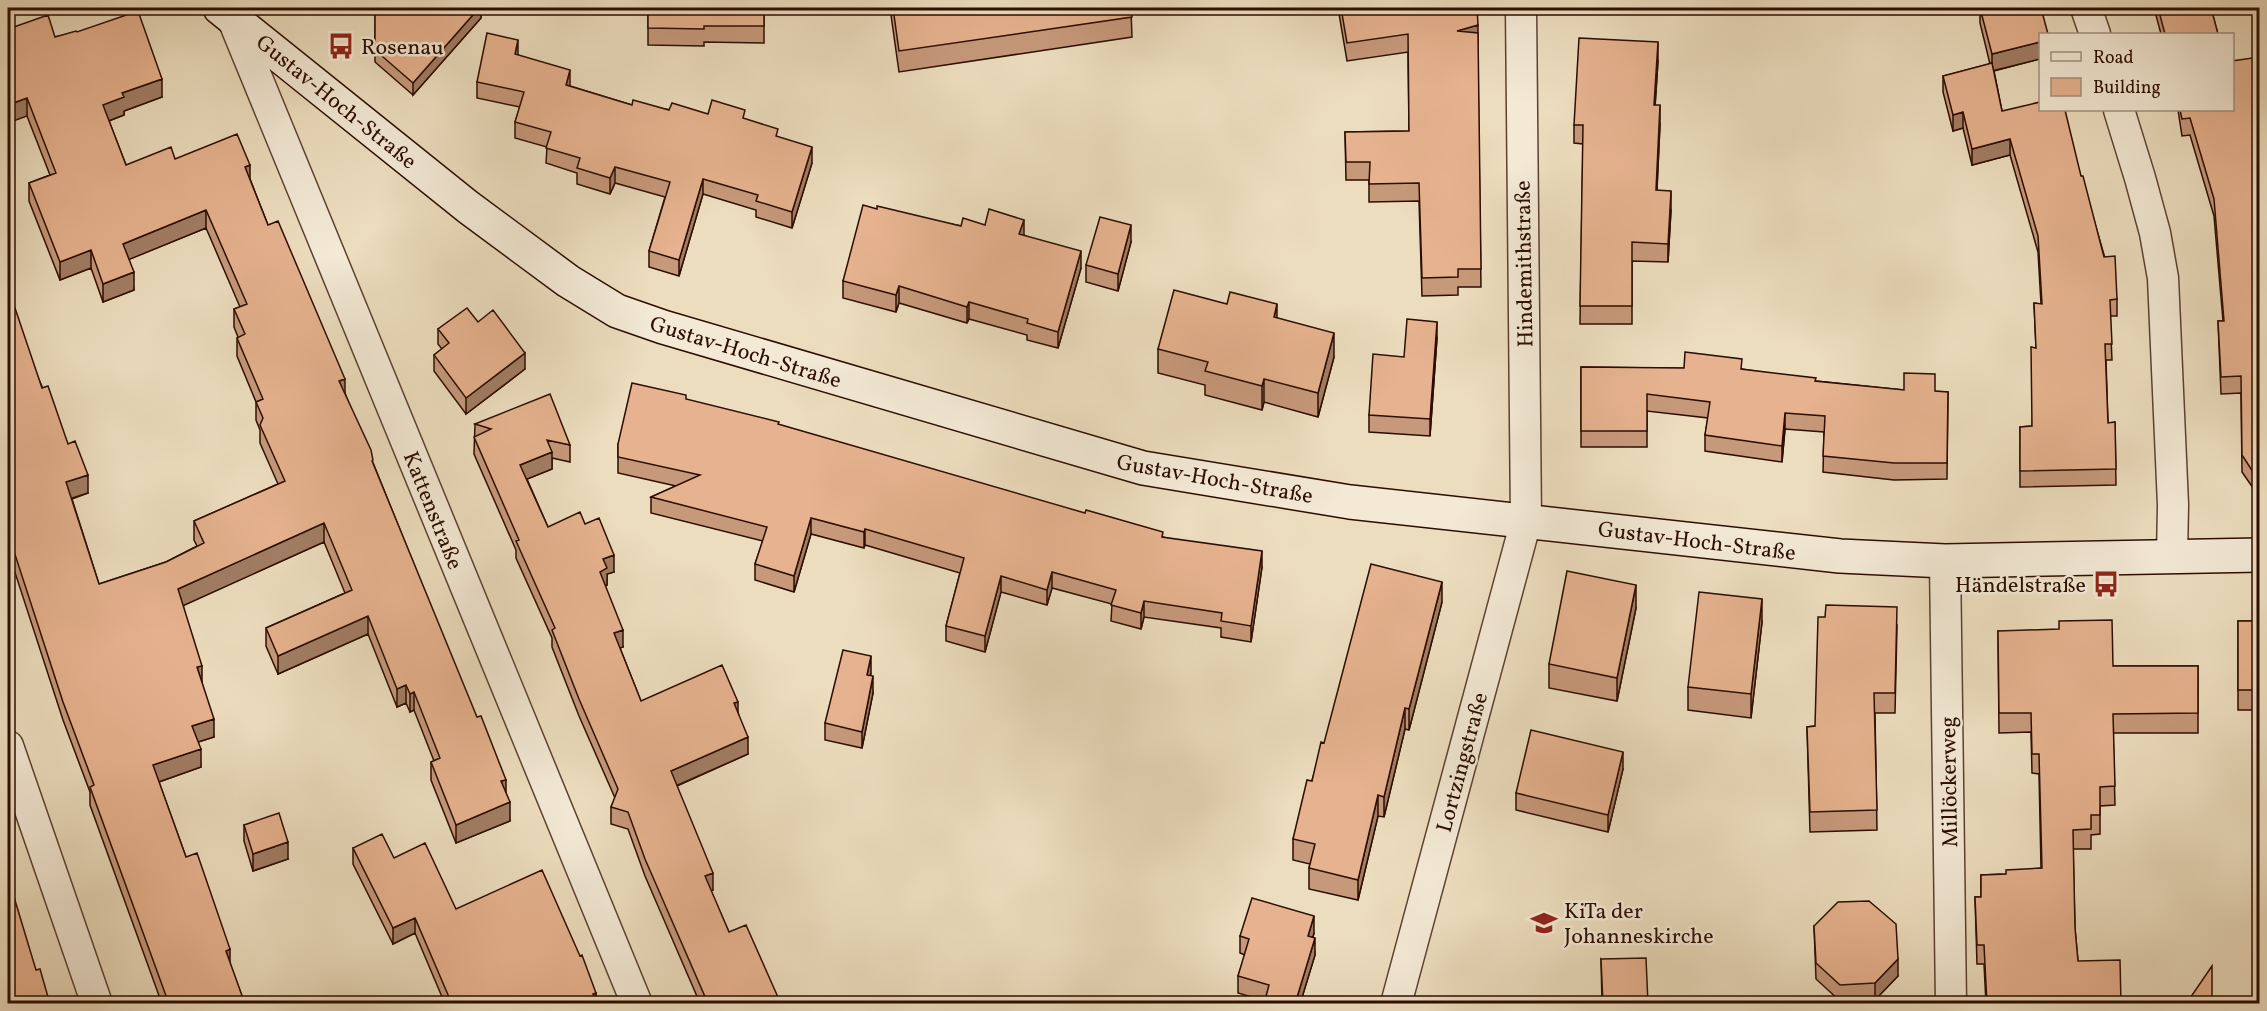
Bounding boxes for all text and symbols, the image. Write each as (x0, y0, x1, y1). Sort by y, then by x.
street label: Gustav-Hoch-Straße (248, 28, 422, 178)
bus stop icon: Rosenau (326, 31, 356, 61)
place label: Rosenau (361, 33, 444, 64)
legend (2039, 33, 2234, 111)
text: Road (2093, 46, 2134, 71)
text: Building (2093, 76, 2161, 101)
street label: Hindemithstraße (1509, 180, 1542, 348)
street label: Gustav-Hoch-Straße (646, 309, 845, 397)
street label: Kattenstraße (394, 447, 469, 575)
street label: Gustav-Hoch-Straße (1114, 448, 1315, 513)
street label: Gustav-Hoch-Straße (1596, 515, 1797, 570)
bus stop icon: Händelstraße (2091, 569, 2121, 599)
place label: Händelstraße (1955, 571, 2086, 602)
street label: Lortzingstraße (1430, 689, 1497, 836)
street label: Millöckerweg (1934, 716, 1967, 848)
place label: KiTa der Johanneskirche (1564, 897, 1714, 953)
school or university icon: KiTa der Johanneskirche (1529, 908, 1559, 938)

